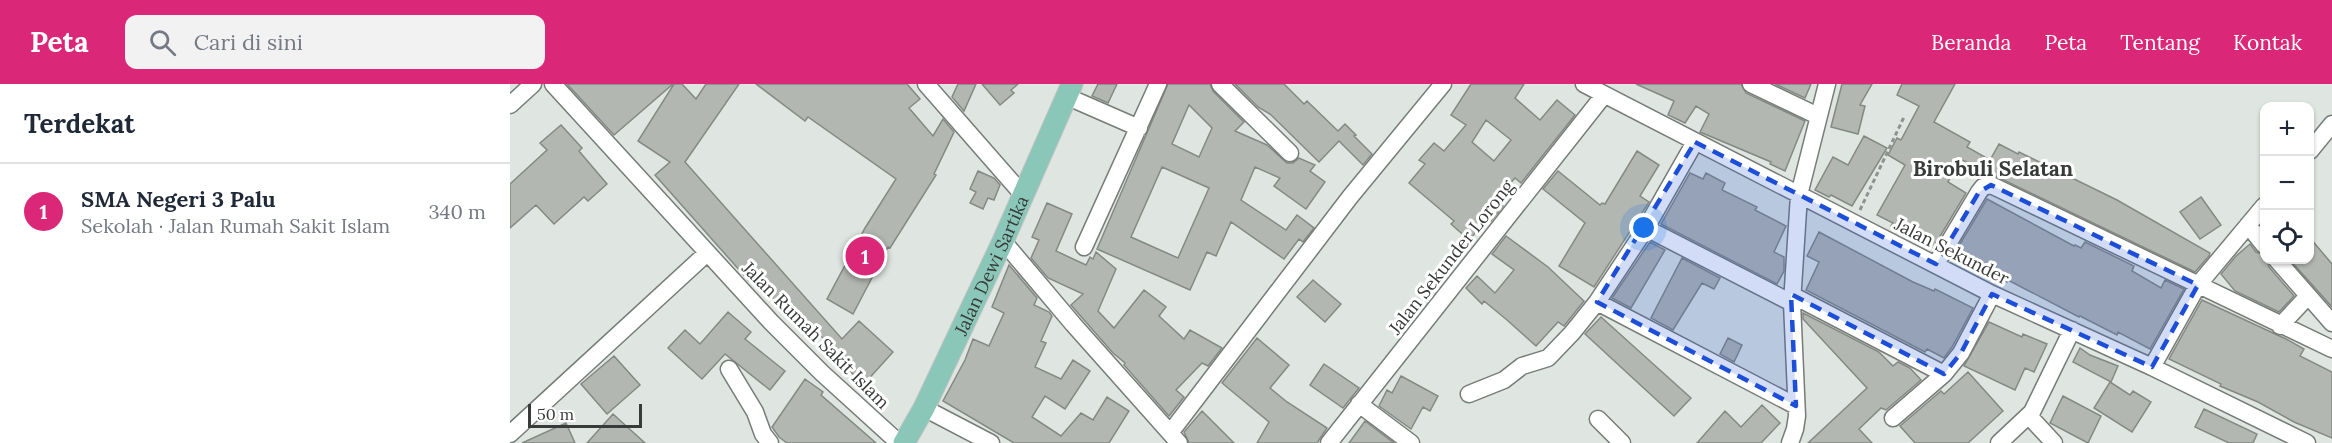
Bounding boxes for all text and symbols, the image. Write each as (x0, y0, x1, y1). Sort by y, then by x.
search box (125, 15, 545, 69)
text: Peta (30, 24, 89, 60)
icon: search (146, 26, 179, 59)
text: Cari di sini (194, 28, 303, 56)
text: Beranda (1931, 29, 2011, 56)
text: Peta (2044, 29, 2087, 56)
text: Tentang (2120, 29, 2200, 56)
text: Kontak (2233, 29, 2302, 56)
map controls (2260, 102, 2314, 264)
button: + (2260, 102, 2314, 156)
text: Terdekat (24, 107, 135, 140)
district label: Birobuli Selatan (1913, 155, 2073, 182)
button: − (2260, 156, 2314, 210)
street label: Jalan Sekunder Lorong (1383, 174, 1519, 340)
text: SMA Negeri 3 Palu (81, 185, 276, 213)
street label: Jalan Dewi Sartika (948, 192, 1033, 340)
text: 1 (39, 199, 48, 224)
text: 340 m (428, 199, 486, 224)
button: locate (2260, 210, 2314, 264)
street label: Jalan Sekunder (1890, 212, 2013, 290)
text: Sekolah · Jalan Rumah Sakit Islam (81, 213, 390, 238)
your location (1629, 213, 1658, 242)
pin: 1 (846, 234, 884, 279)
street label: Jalan Rumah Sakit Islam (737, 256, 895, 414)
scale bar (528, 401, 642, 428)
text: 50 m (537, 404, 574, 424)

